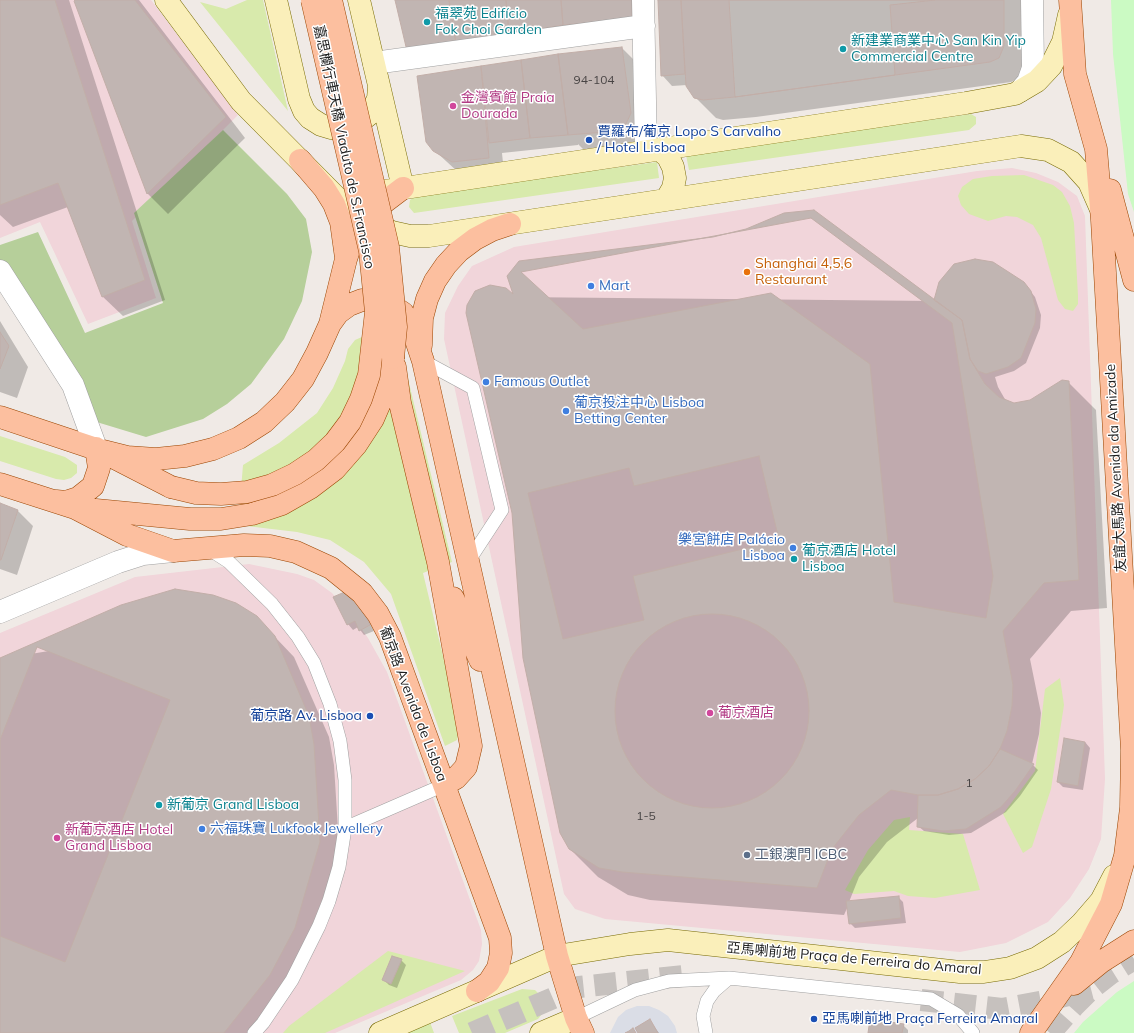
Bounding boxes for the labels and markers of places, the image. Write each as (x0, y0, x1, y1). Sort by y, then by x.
place label: 福翠苑 Edifício Fok Choi Garden (435, 6, 542, 38)
marker: 福翠苑 Edifício Fok Choi Garden (422, 17, 432, 27)
place label: 新建業商業中心 San Kin Yip Commercial Centre (851, 33, 1026, 66)
marker: 新建業商業中心 San Kin Yip Commercial Centre (838, 44, 848, 54)
place label: 金灣賓館 Praia Dourada (461, 90, 555, 122)
marker: 金灣賓館 Praia Dourada (448, 101, 458, 111)
place label: 賈羅布/葡京 Lopo S Carvalho / Hotel Lisboa (597, 124, 781, 156)
marker: 賈羅布/葡京 Lopo S Carvalho / Hotel Lisboa (584, 135, 594, 145)
place label: Shanghai 4,5,6 Restaurant (755, 256, 852, 288)
marker: Shanghai 4,5,6 Restaurant (742, 267, 752, 277)
place label: Mart (599, 278, 630, 294)
marker: Mart (586, 281, 596, 291)
place label: Famous Outlet (494, 374, 589, 390)
marker: Famous Outlet (481, 377, 491, 387)
place label: 葡京投注中心 Lisboa Betting Center (574, 395, 704, 428)
marker: 葡京投注中心 Lisboa Betting Center (561, 406, 571, 416)
place label: 樂宮餅店 Palácio Lisboa (678, 532, 785, 564)
marker: 樂宮餅店 Palácio Lisboa (788, 543, 798, 553)
place label: 葡京酒店 Hotel Lisboa (802, 543, 896, 576)
marker: 葡京酒店 Hotel Lisboa (789, 554, 799, 564)
place label: 葡京酒店 (718, 705, 774, 721)
place label: 葡京路 Av. Lisboa (250, 708, 362, 724)
marker: 葡京酒店 (705, 708, 715, 718)
marker: 葡京路 Av. Lisboa (365, 711, 375, 721)
place label: 新葡京 Grand Lisboa (167, 797, 299, 813)
marker: 新葡京 Grand Lisboa (154, 800, 164, 810)
place label: 六福珠寶 Lukfook Jewellery (210, 821, 383, 837)
place label: 新葡京酒店 Hotel Grand Lisboa (65, 822, 173, 854)
marker: 六福珠寶 Lukfook Jewellery (197, 824, 207, 834)
marker: 新葡京酒店 Hotel Grand Lisboa (52, 833, 62, 843)
place label: 工銀澳門 ICBC (755, 847, 847, 863)
marker: 工銀澳門 ICBC (742, 850, 752, 860)
place label: 亞馬喇前地 Praça Ferreira Amaral (822, 1011, 1038, 1027)
marker: 亞馬喇前地 Praça Ferreira Amaral (809, 1014, 819, 1024)

